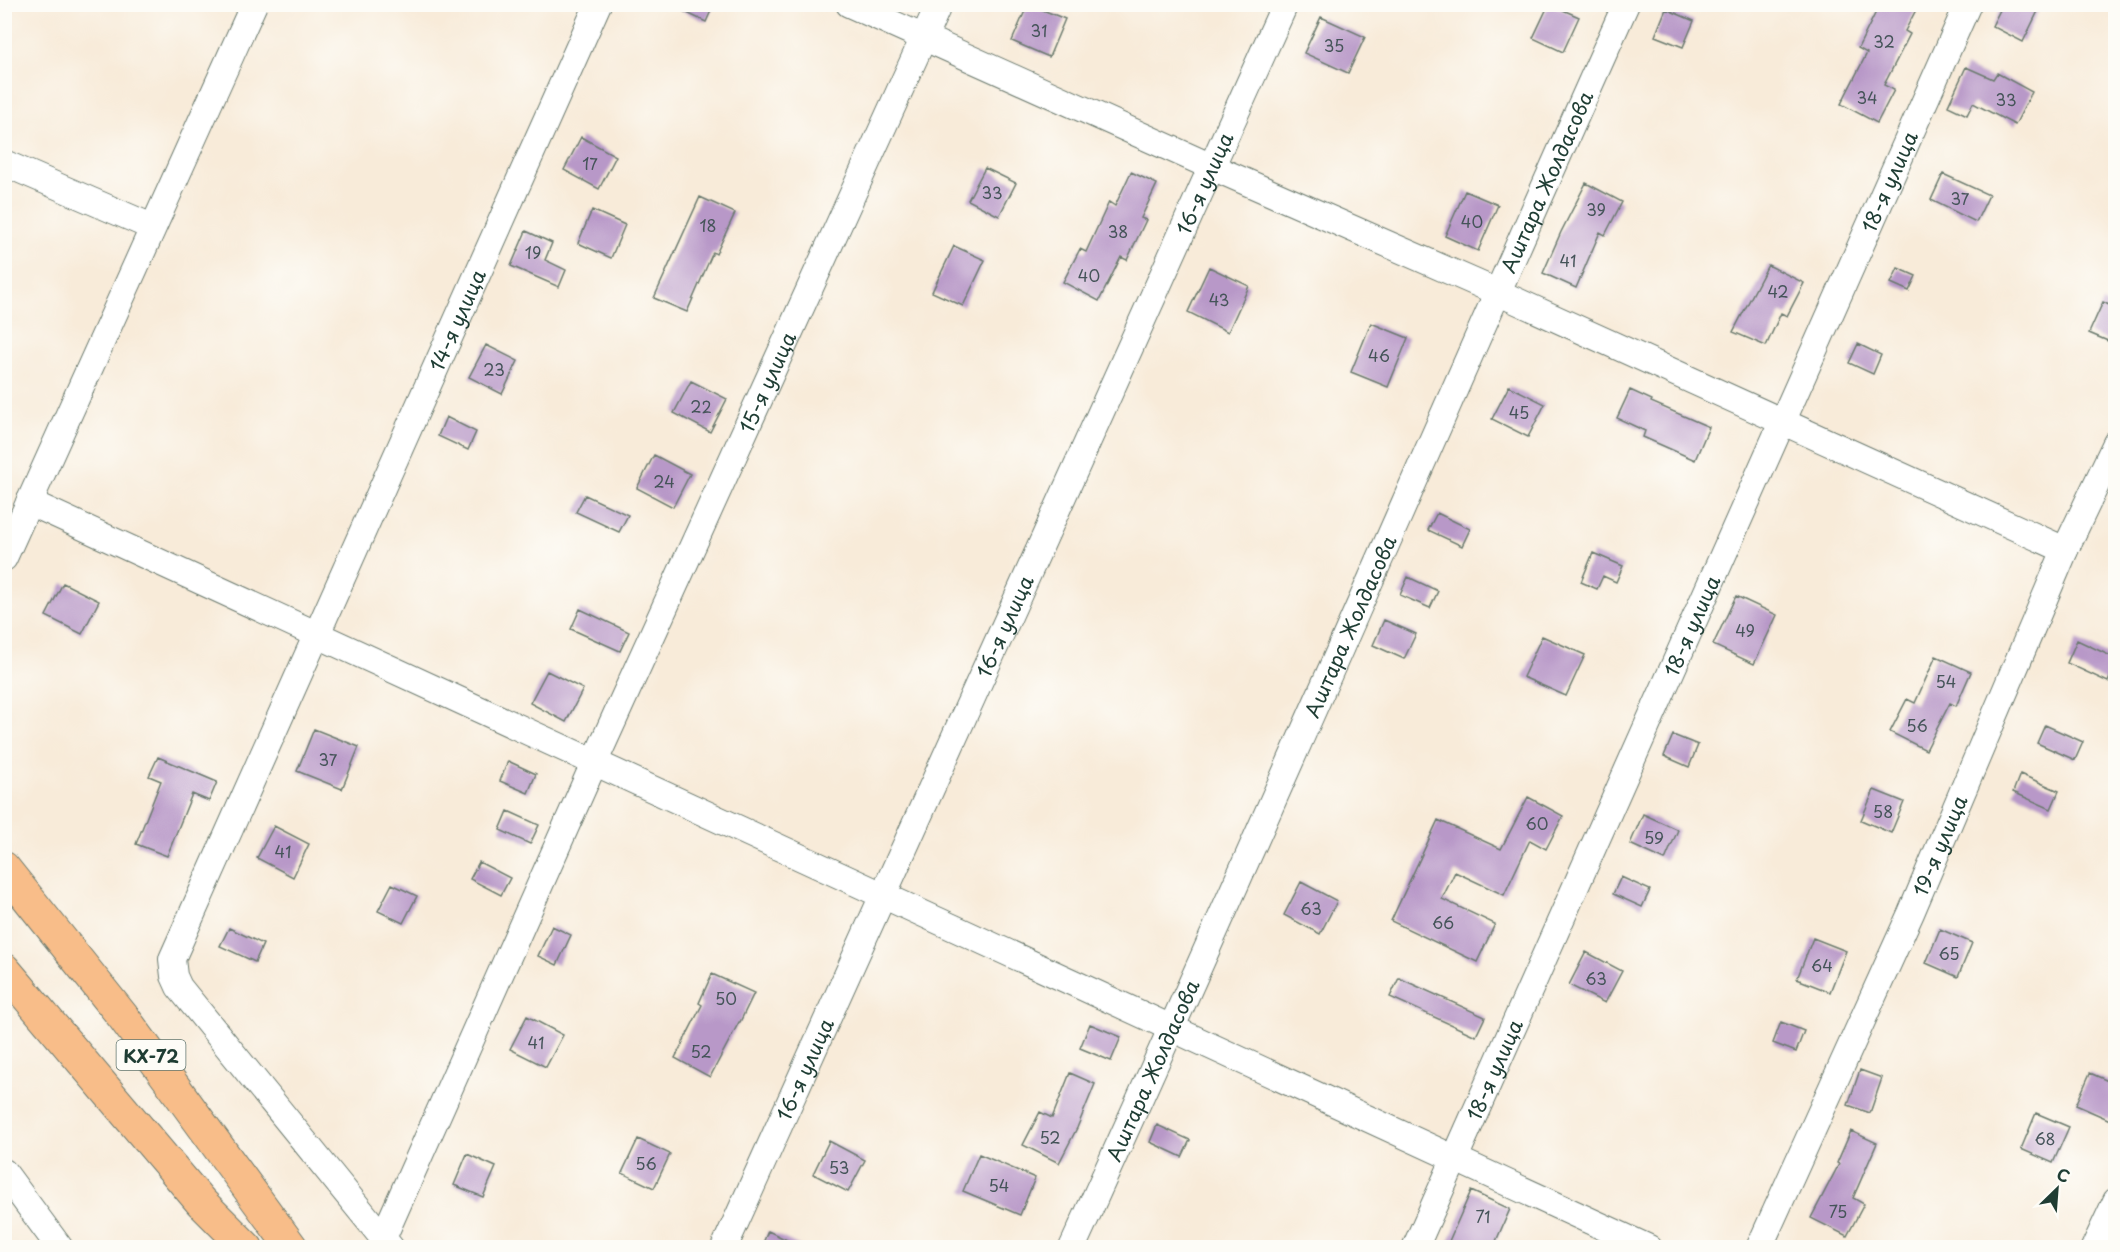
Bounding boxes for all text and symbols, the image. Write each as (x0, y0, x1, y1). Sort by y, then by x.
house number: 31 (1031, 18, 1047, 42)
house number: 32 (1873, 29, 1895, 53)
house number: 35 (1324, 33, 1344, 57)
house number: 34 (1856, 85, 1878, 109)
street label: Аштара Жолдасова (1493, 86, 1600, 278)
house number: 33 (1995, 87, 2017, 111)
street label: 18-я улица (1853, 126, 1925, 237)
street label: 16-я улица (1168, 127, 1240, 239)
house number: 17 (582, 151, 598, 175)
house number: 33 (981, 180, 1003, 204)
house number: 37 (1951, 186, 1970, 210)
house number: 39 (1586, 197, 1606, 221)
house number: 40 (1461, 209, 1483, 233)
house number: 18 (699, 213, 717, 237)
house number: 38 (1108, 219, 1128, 243)
house number: 19 (525, 240, 541, 264)
house number: 41 (1560, 248, 1576, 272)
house number: 40 (1078, 263, 1100, 287)
street label: 14-я улица (421, 264, 493, 376)
house number: 42 (1767, 279, 1789, 303)
house number: 43 (1209, 287, 1229, 311)
street label: 15-я улица (731, 326, 803, 438)
house number: 46 (1368, 343, 1390, 367)
house number: 23 (483, 357, 505, 381)
house number: 22 (690, 394, 712, 418)
house number: 45 (1509, 400, 1529, 424)
house number: 24 (653, 469, 675, 493)
street label: Аштара Жолдасова (1297, 530, 1404, 722)
street label: 16-я улица (968, 570, 1041, 682)
street label: 18-я улица (1656, 570, 1727, 681)
house number: 49 (1735, 618, 1755, 642)
house number: 54 (1936, 669, 1956, 693)
house number: 56 (1906, 713, 1928, 737)
house number: 37 (319, 747, 338, 771)
street label: 19-я улица (1905, 790, 1974, 901)
house number: 58 (1873, 799, 1893, 823)
house number: 60 (1526, 811, 1548, 835)
house number: 59 (1644, 825, 1664, 849)
house number: 41 (275, 839, 291, 863)
house number: 63 (1300, 896, 1322, 920)
house number: 66 (1432, 910, 1454, 934)
house number: 65 (1938, 941, 1960, 965)
house number: 64 (1811, 953, 1833, 977)
house number: 63 (1585, 966, 1607, 990)
street label: Аштара Жолдасова (1098, 974, 1207, 1166)
house number: 50 (715, 986, 737, 1010)
street label: 16-я улица (768, 1013, 841, 1125)
street label: 18-я улица (1459, 1014, 1530, 1125)
house number: 41 (528, 1030, 544, 1054)
house number: 52 (690, 1039, 712, 1063)
road number: КХ-72 (116, 1040, 186, 1070)
house number: 52 (1039, 1125, 1061, 1149)
house number: 68 (2034, 1126, 2056, 1150)
house number: 56 (635, 1151, 657, 1175)
house number: 53 (829, 1155, 849, 1179)
north arrow (2027, 1159, 2087, 1219)
text: С (2053, 1161, 2074, 1188)
house number: 54 (989, 1173, 1009, 1197)
house number: 75 (1829, 1199, 1847, 1223)
house number: 71 (1476, 1204, 1491, 1228)

